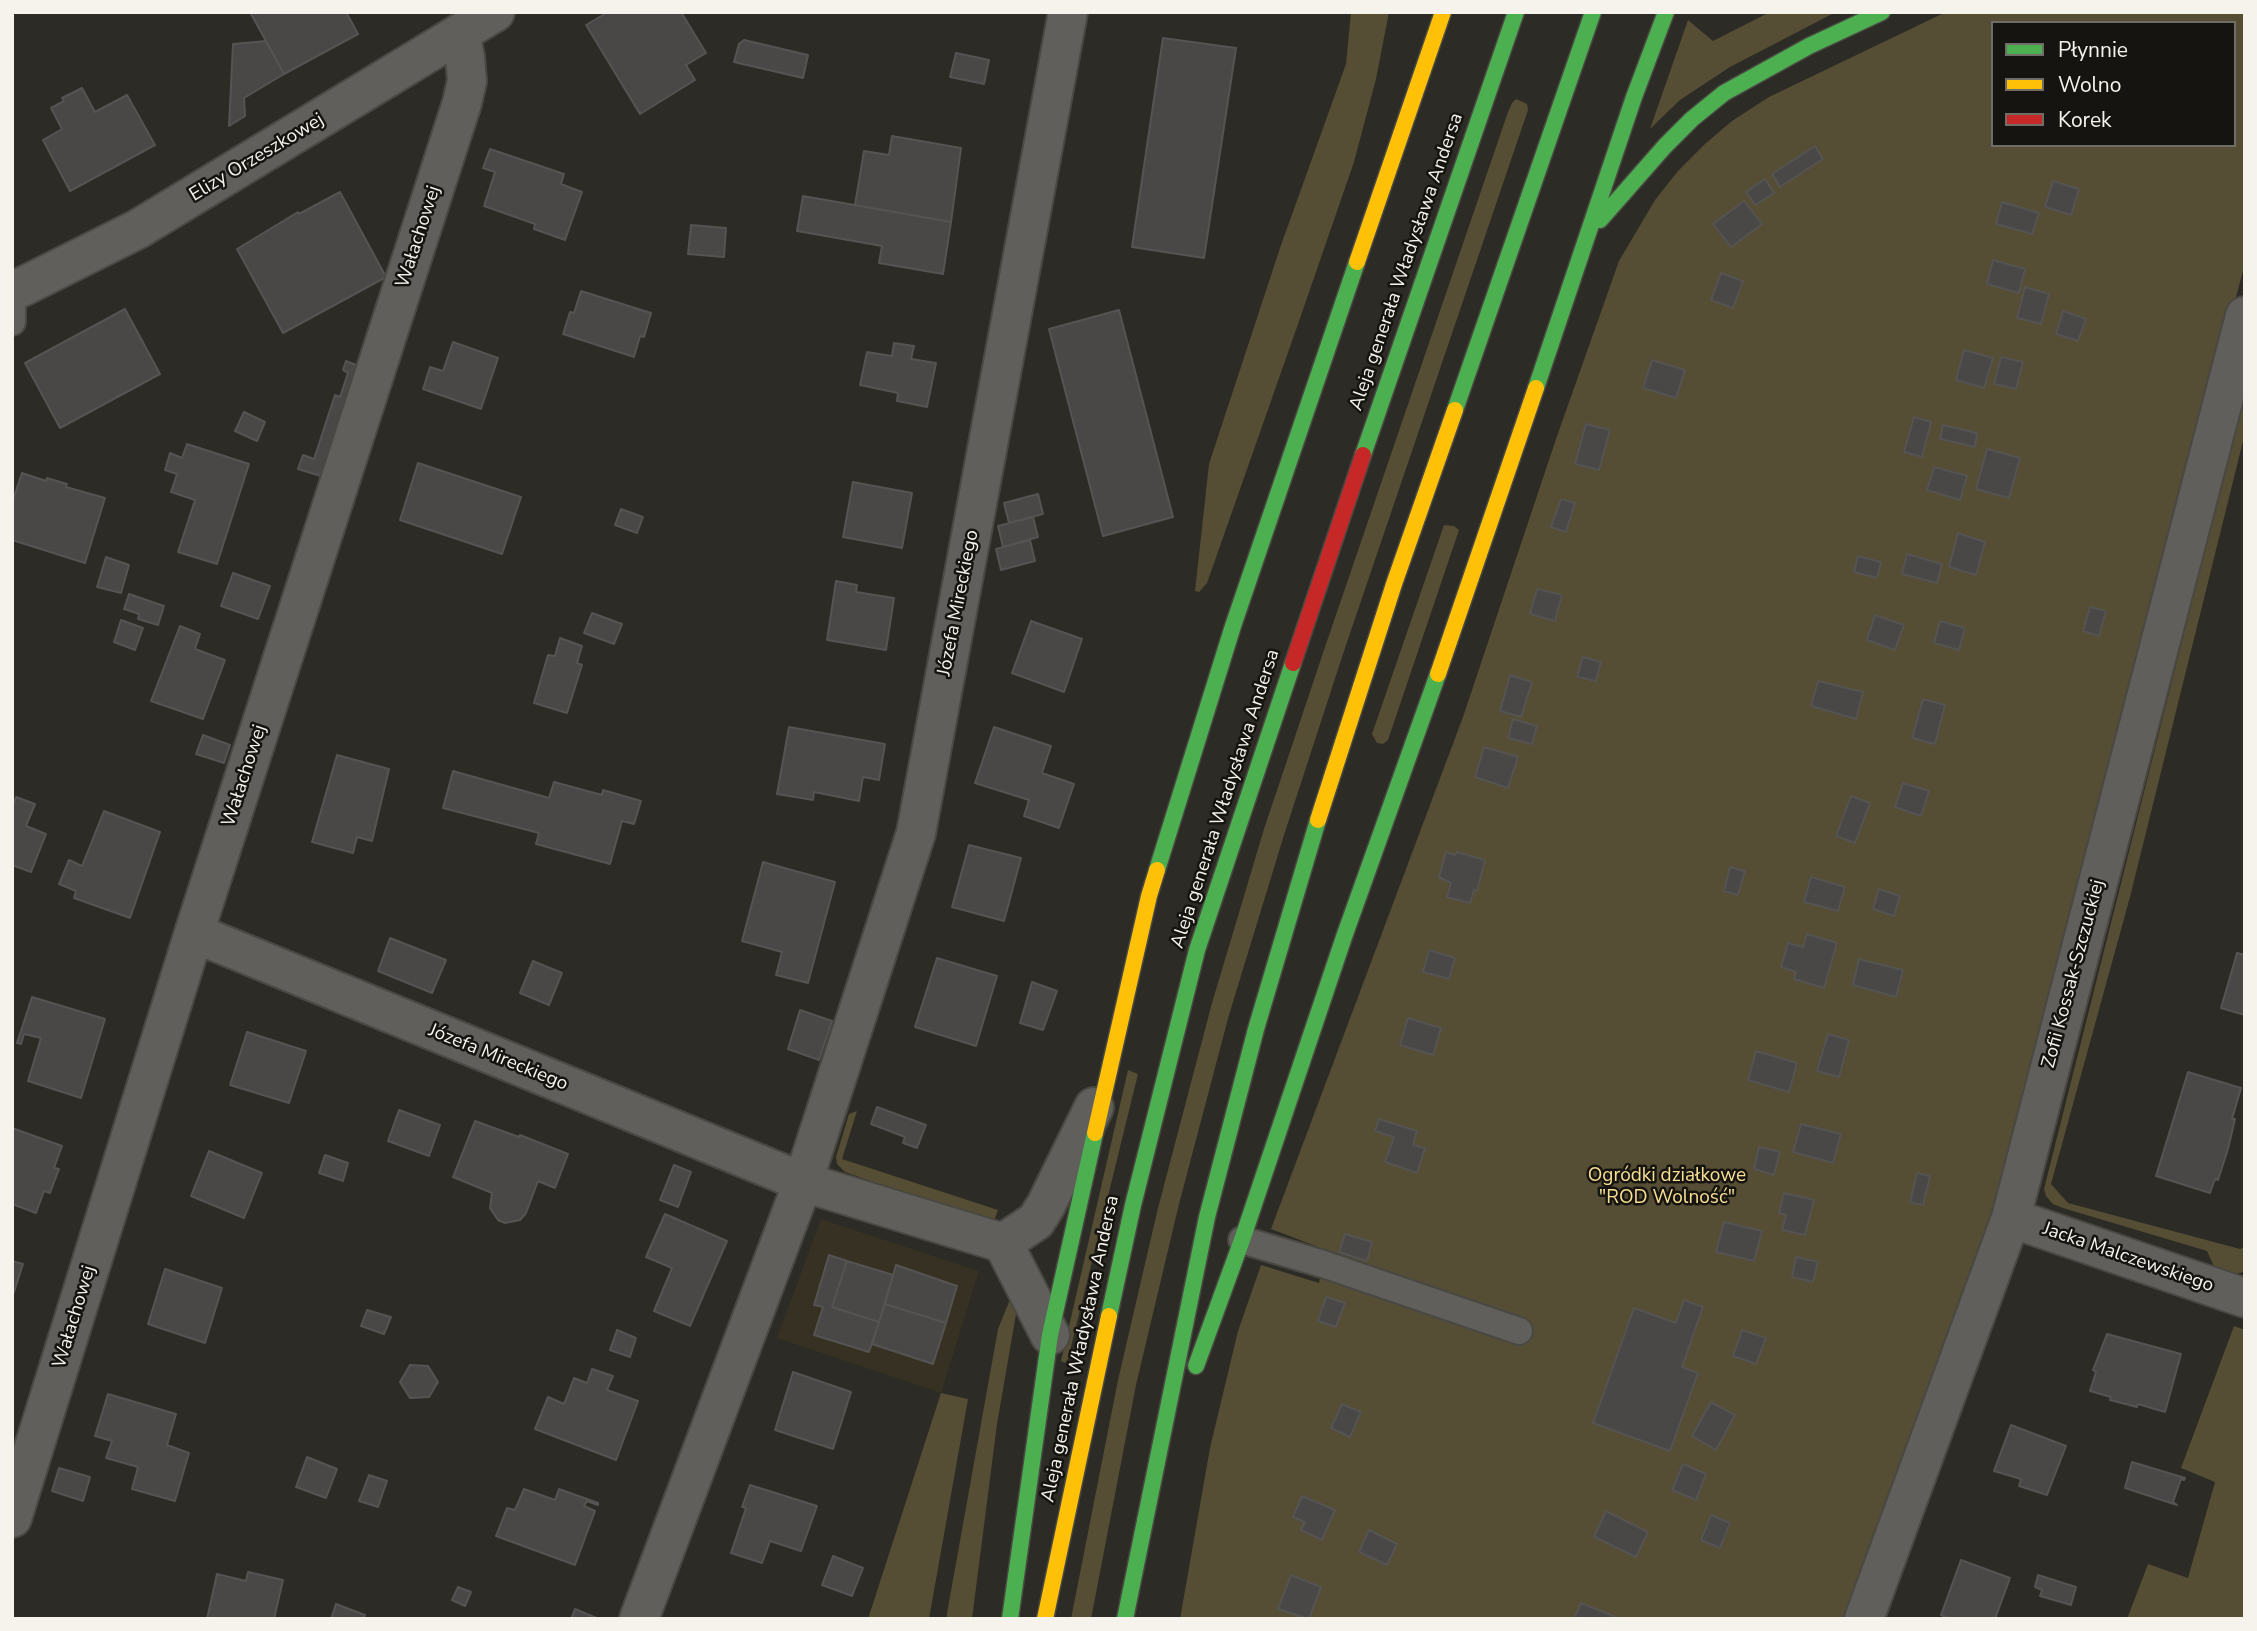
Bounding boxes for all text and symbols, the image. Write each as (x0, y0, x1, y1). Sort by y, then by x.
legend (1991, 21, 2236, 147)
text: Płynnie (2058, 36, 2128, 64)
text: Wolno (2058, 71, 2121, 99)
text: Korek (2058, 106, 2112, 134)
street label: Elizy Orzeszkowej (186, 109, 328, 207)
street label: Aleja generała Władysława Andersa (1345, 110, 1469, 414)
street label: Wałachowej (392, 183, 446, 291)
street label: Józefa Mireckiego (934, 528, 984, 678)
street label: Aleja generała Władysława Andersa (1167, 647, 1285, 951)
street label: Wałachowej (218, 722, 272, 830)
street label: Zofii Kossak-Szczuckiej (2038, 877, 2110, 1071)
street label: Józefa Mireckiego (425, 1020, 571, 1096)
park label: Ogródki działkowe "ROD Wolność" (1588, 1165, 1746, 1209)
street label: Aleja generała Władysława Andersa (1037, 1194, 1125, 1504)
street label: Jacka Malczewskiego (2040, 1218, 2216, 1298)
street label: Wałachowej (49, 1263, 101, 1371)

